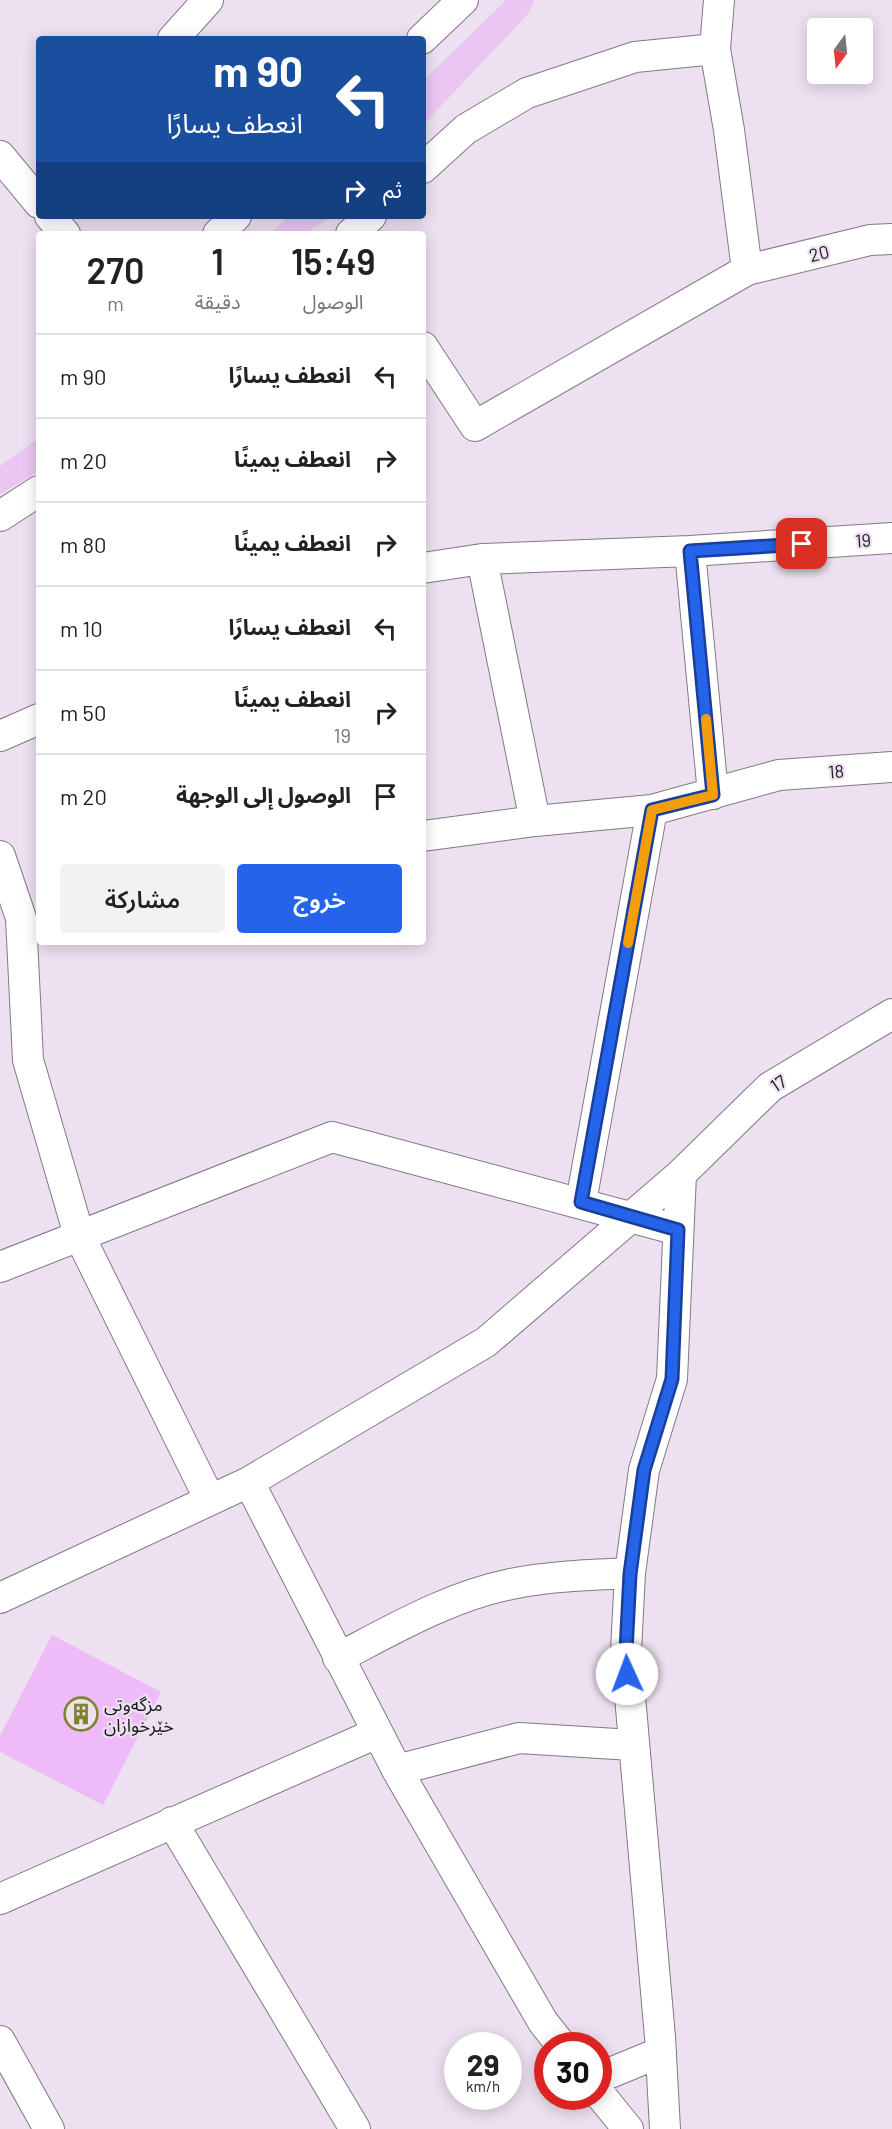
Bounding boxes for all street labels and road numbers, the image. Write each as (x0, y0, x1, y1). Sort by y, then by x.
street label: 20 (807, 240, 831, 266)
street label: 19 (854, 528, 872, 552)
street label: 18 (827, 759, 845, 783)
street label: 17 (766, 1069, 791, 1096)

